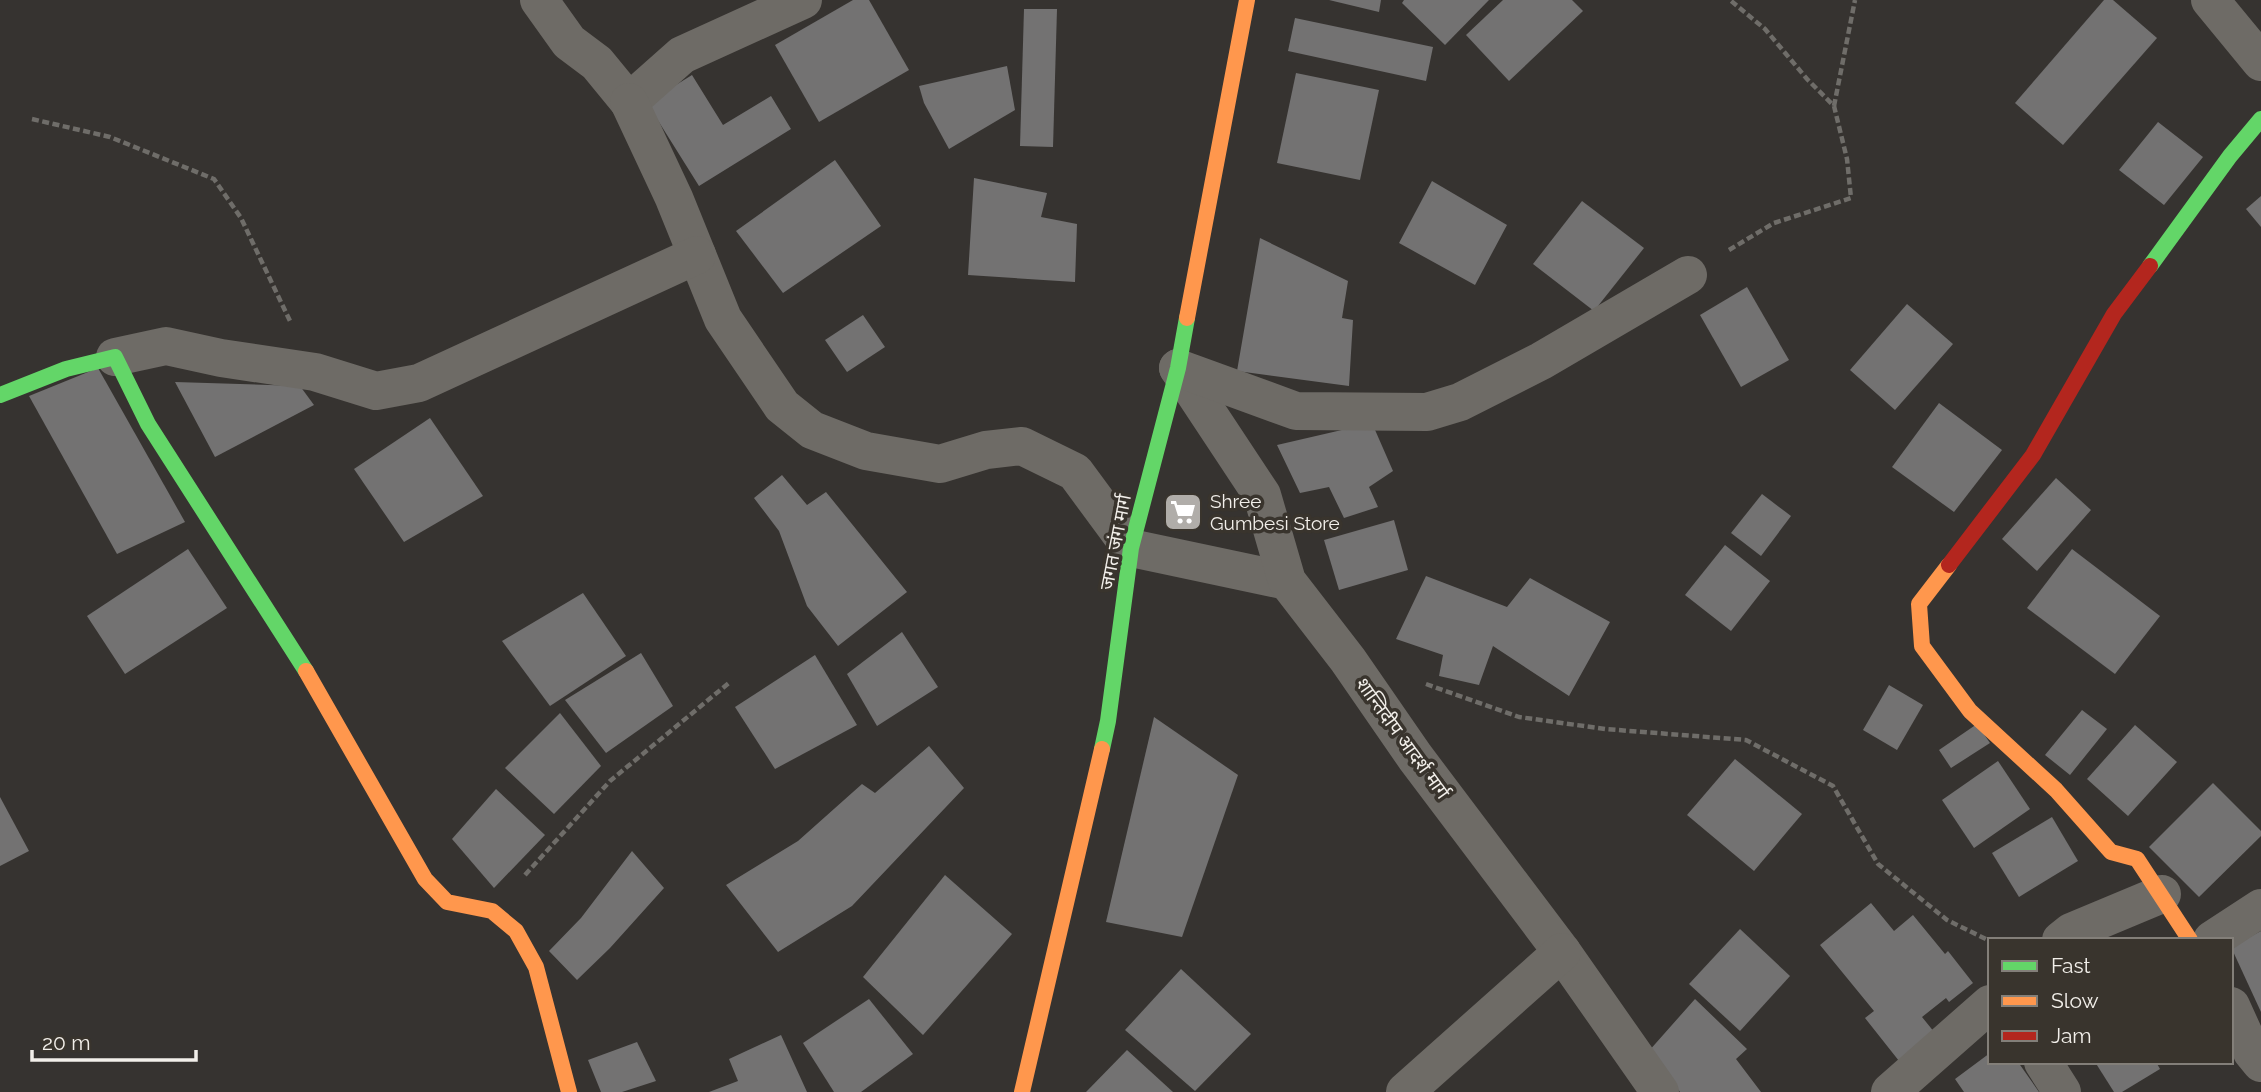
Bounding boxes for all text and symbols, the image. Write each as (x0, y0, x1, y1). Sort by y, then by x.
place label: Shree Gumbesi Store (1210, 490, 1340, 534)
street label: जगत जंग मार्ग (1095, 491, 1135, 592)
supermarket icon: Shree Gumbesi Store (1162, 491, 1204, 533)
street label: शान्तिदीप आदर्श मार्ग (1352, 673, 1455, 804)
legend (1988, 938, 2233, 1064)
text: Fast (2051, 953, 2091, 978)
text: Slow (2051, 988, 2099, 1013)
scale bar (32, 1018, 196, 1062)
text: Jam (2051, 1023, 2092, 1048)
text: 20 m (42, 1030, 90, 1055)

